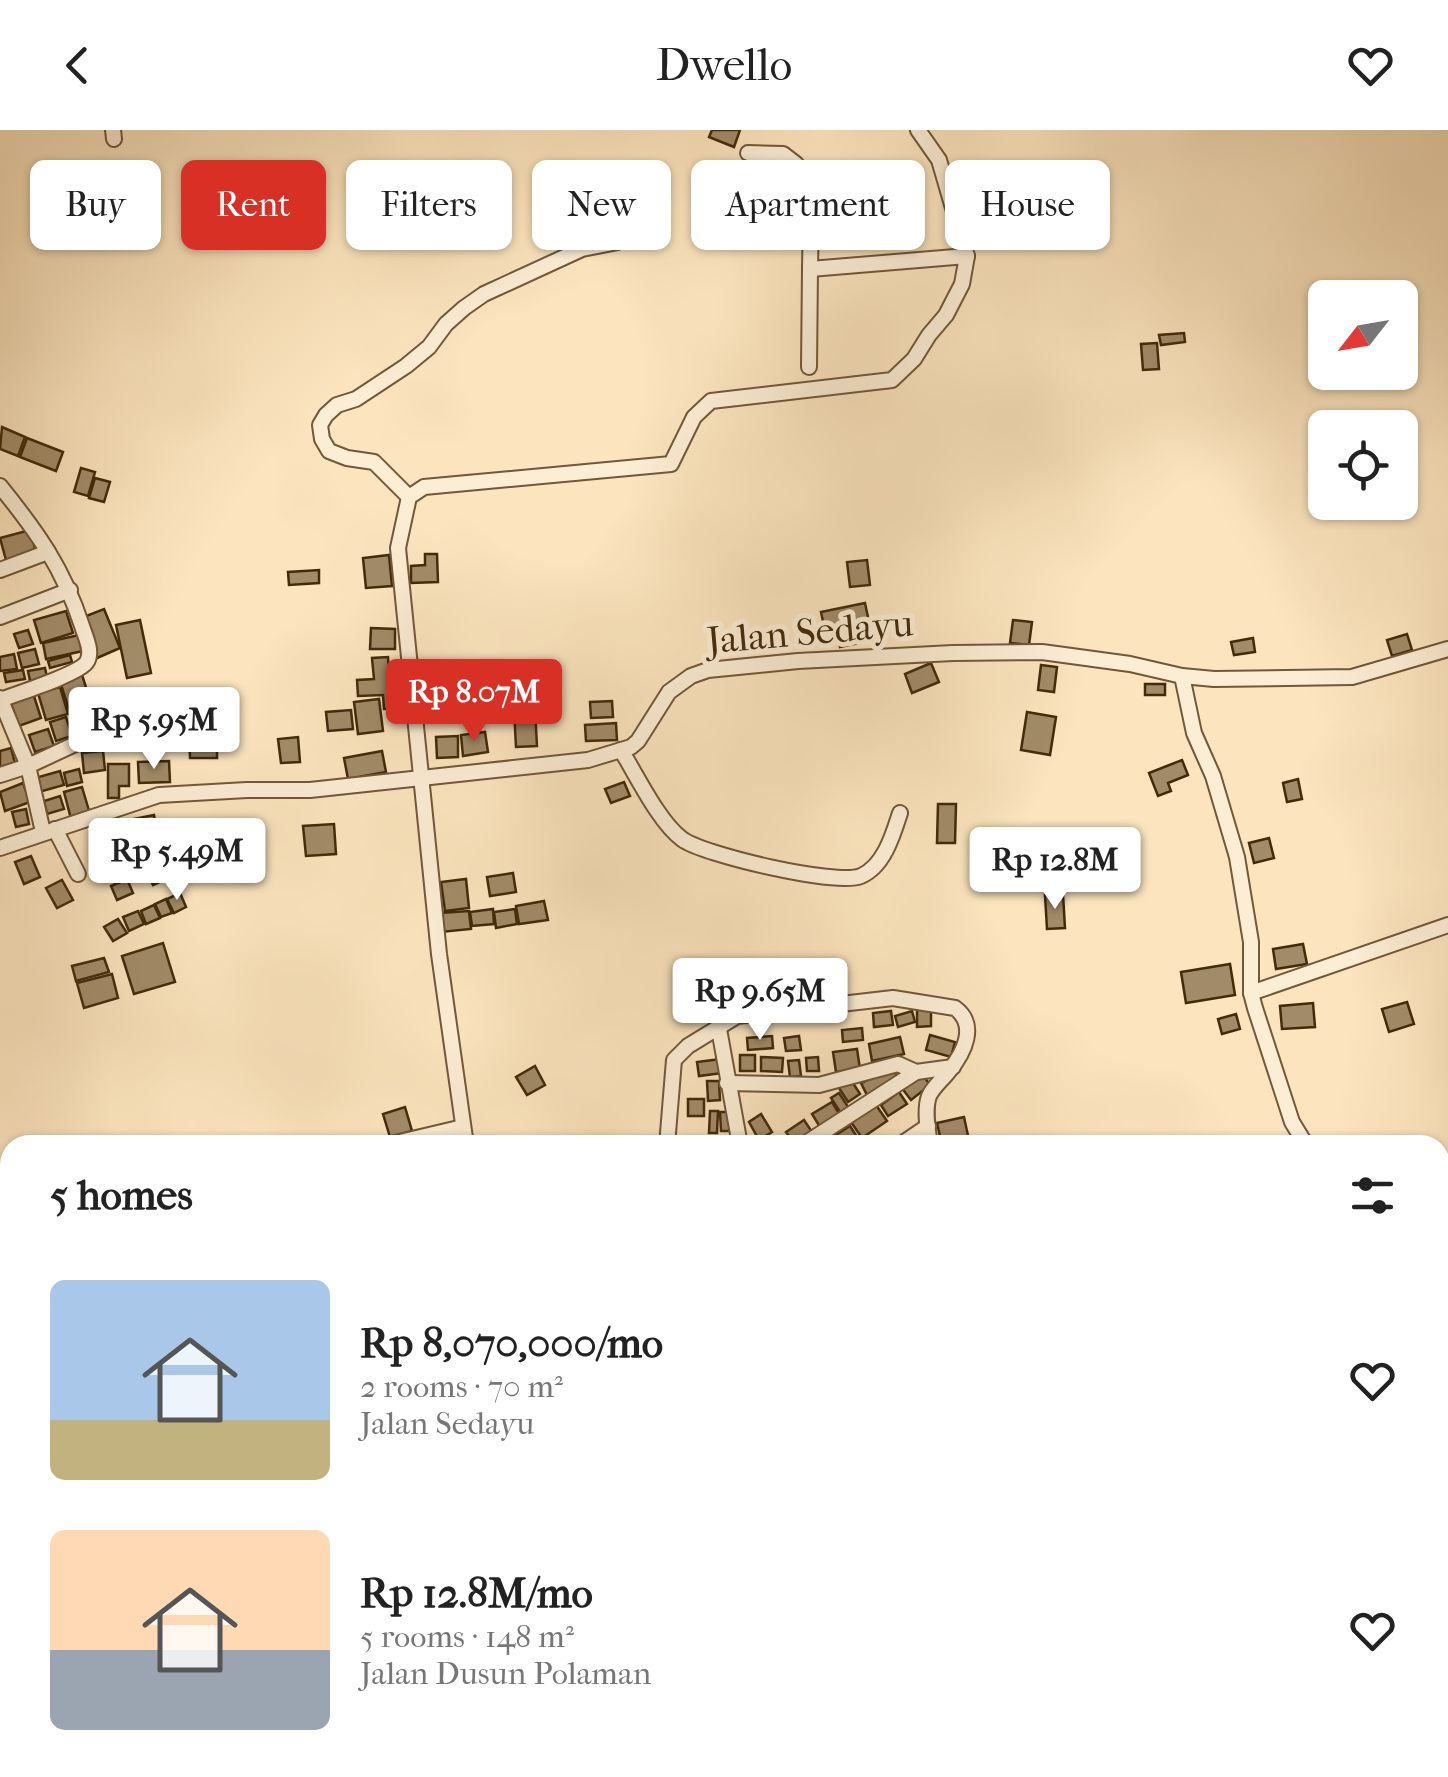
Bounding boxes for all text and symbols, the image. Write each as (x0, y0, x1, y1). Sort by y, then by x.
icon: back (50, 38, 105, 93)
icon: heart (1343, 38, 1398, 93)
text: Dwello (656, 39, 792, 92)
chip: Buy (30, 160, 161, 250)
chip: Rent (181, 160, 326, 250)
chip: Filters (346, 160, 512, 250)
chip: New (532, 160, 671, 250)
chip: Apartment (691, 160, 925, 250)
chip: House (945, 160, 1110, 250)
north arrow (1308, 280, 1418, 390)
map controls (1308, 280, 1418, 520)
button: locate (1308, 410, 1418, 520)
street label: Jalan Sedayu (702, 601, 915, 664)
pin: Rp 8.07M (371, 659, 577, 744)
text: Rp 8.07M (408, 673, 540, 710)
pin: Rp 5.95M (51, 687, 257, 772)
text: Rp 5.95M (91, 701, 217, 738)
pin: Rp 5.49M (74, 818, 280, 903)
pin: Rp 12.8M (952, 827, 1158, 912)
text: Rp 5.49M (110, 832, 244, 869)
text: Rp 12.8M (992, 841, 1118, 878)
pin: Rp 9.65M (657, 958, 863, 1043)
text: Rp 9.65M (695, 972, 825, 1009)
icon: filters (1345, 1168, 1400, 1223)
text: 5 homes (50, 1171, 193, 1220)
text: Rp 8,070,000/mo (360, 1319, 663, 1368)
icon: home (130, 1320, 250, 1440)
icon: heart (1345, 1353, 1400, 1408)
text: 2 rooms · 70 m² (360, 1368, 563, 1405)
text: Jalan Sedayu (360, 1405, 534, 1442)
text: Rp 12.8M/mo (360, 1569, 593, 1618)
icon: home (130, 1570, 250, 1690)
icon: heart (1345, 1603, 1400, 1658)
text: 5 rooms · 148 m² (360, 1618, 574, 1655)
text: Jalan Dusun Polaman (360, 1655, 651, 1692)

